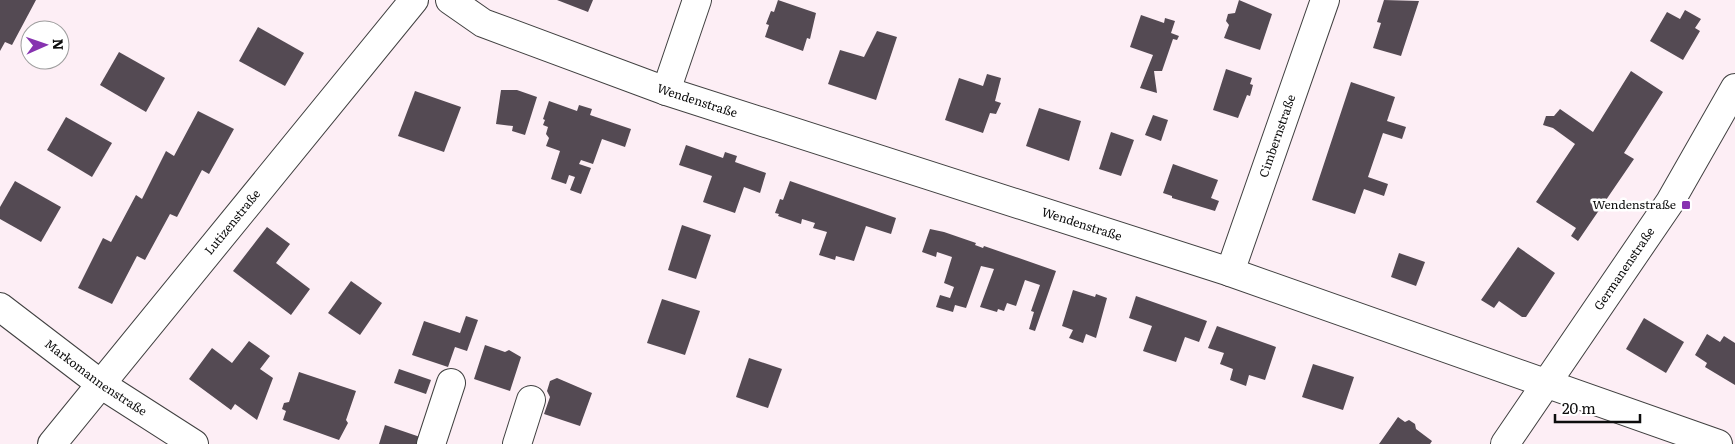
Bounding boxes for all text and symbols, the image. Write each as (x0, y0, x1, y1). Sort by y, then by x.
north arrow (20, 20, 70, 70)
text: N (49, 38, 69, 51)
street label: Wendenstraße (655, 78, 740, 121)
street label: Cimbernstraße (1254, 92, 1299, 180)
street label: Lutizenstraße (200, 185, 264, 258)
place label: Wendenstraße (1592, 195, 1676, 213)
marker: Wendenstraße (1680, 199, 1692, 211)
street label: Wendenstraße (1039, 202, 1125, 245)
street label: Germanenstraße (1589, 223, 1658, 313)
street label: Markomannenstraße (41, 334, 151, 420)
scale bar (1555, 392, 1640, 424)
text: 20 m (1562, 396, 1596, 419)

